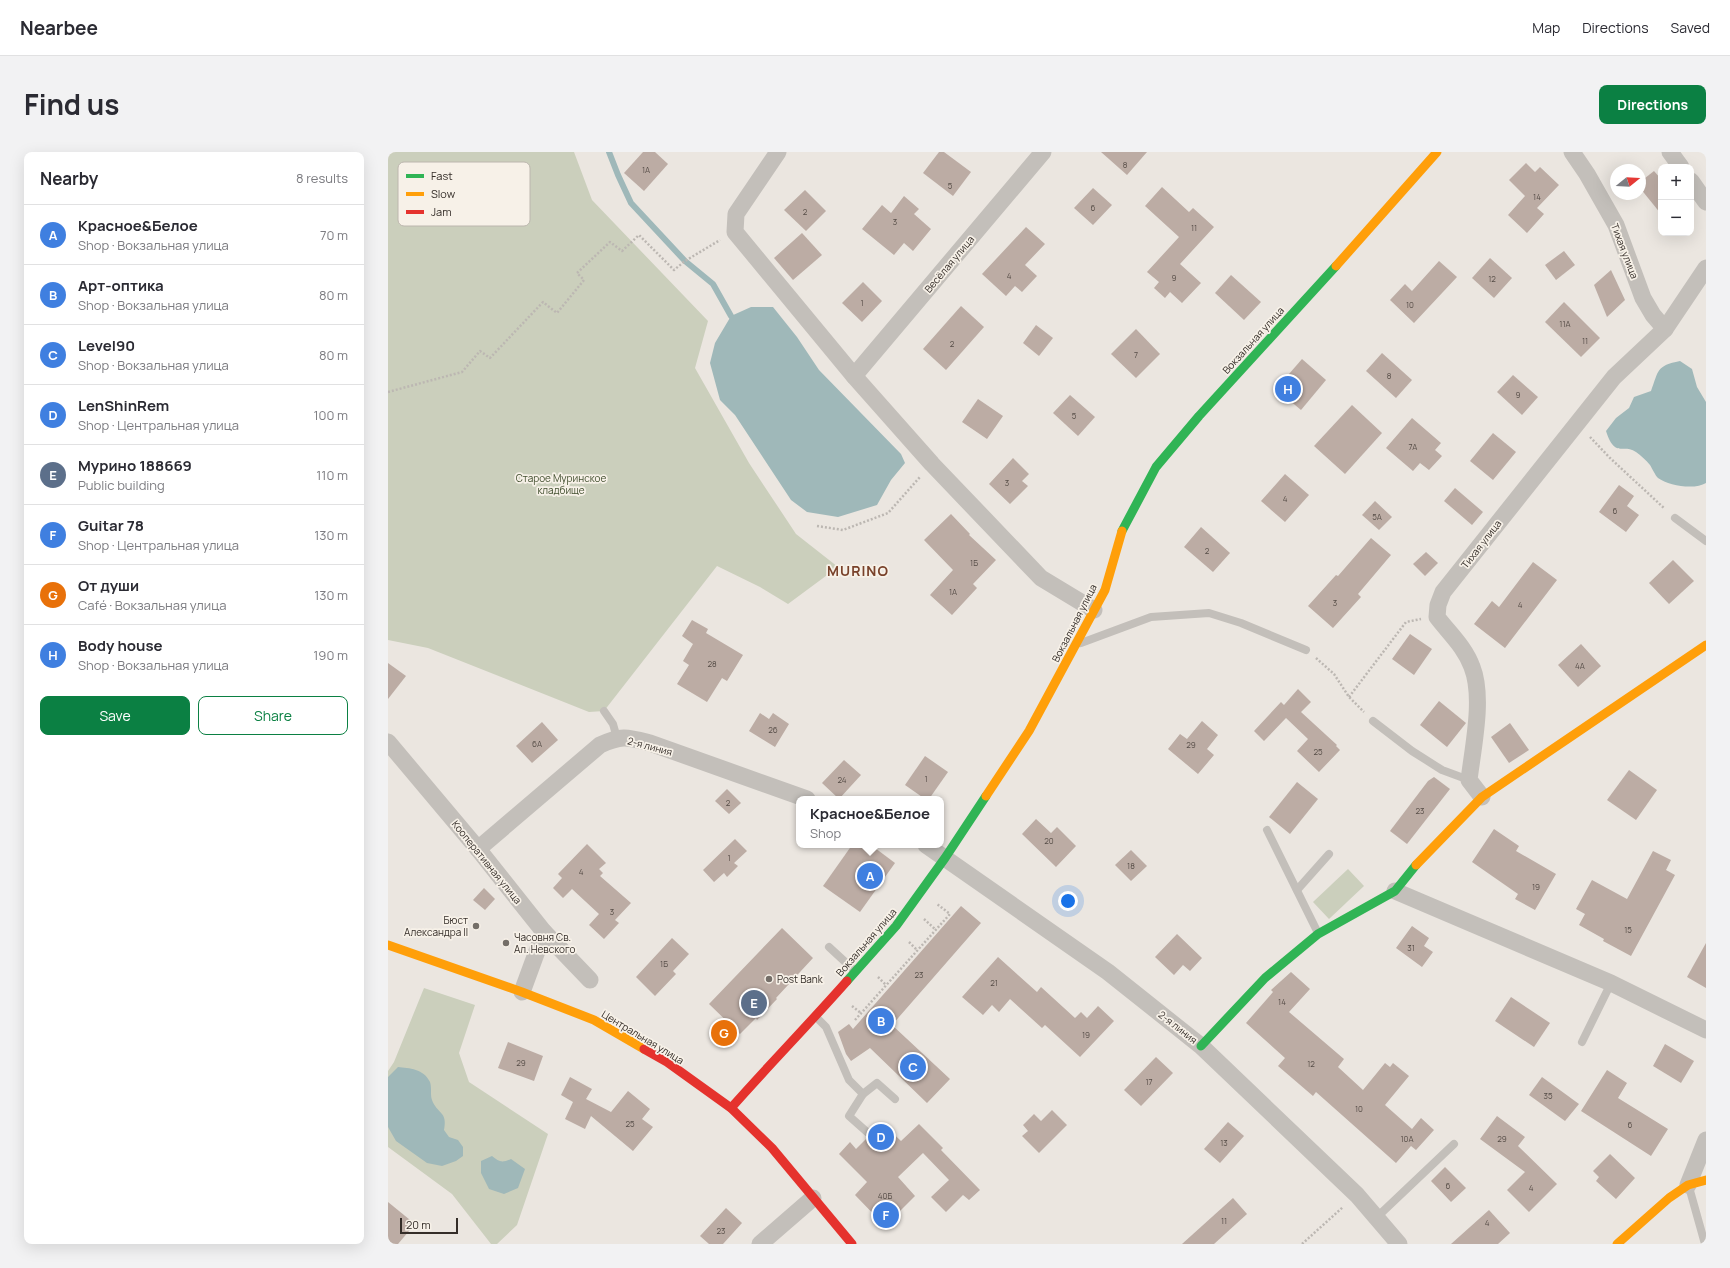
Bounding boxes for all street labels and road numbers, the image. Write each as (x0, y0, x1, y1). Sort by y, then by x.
street label: Тихая улица (1608, 221, 1642, 281)
street label: Весёлая улица (921, 233, 977, 295)
street label: Вокзальная улица (1219, 303, 1287, 377)
street label: Тихая улица (1458, 517, 1504, 571)
street label: Вокзальная улица (1048, 582, 1100, 664)
street label: 2-я линия (626, 733, 674, 759)
street label: Кооперативная улица (449, 817, 525, 907)
street label: Вокзальная улица (833, 905, 899, 979)
street label: Центральная улица (599, 1007, 687, 1067)
street label: 2-я линия (1156, 1007, 1200, 1047)

